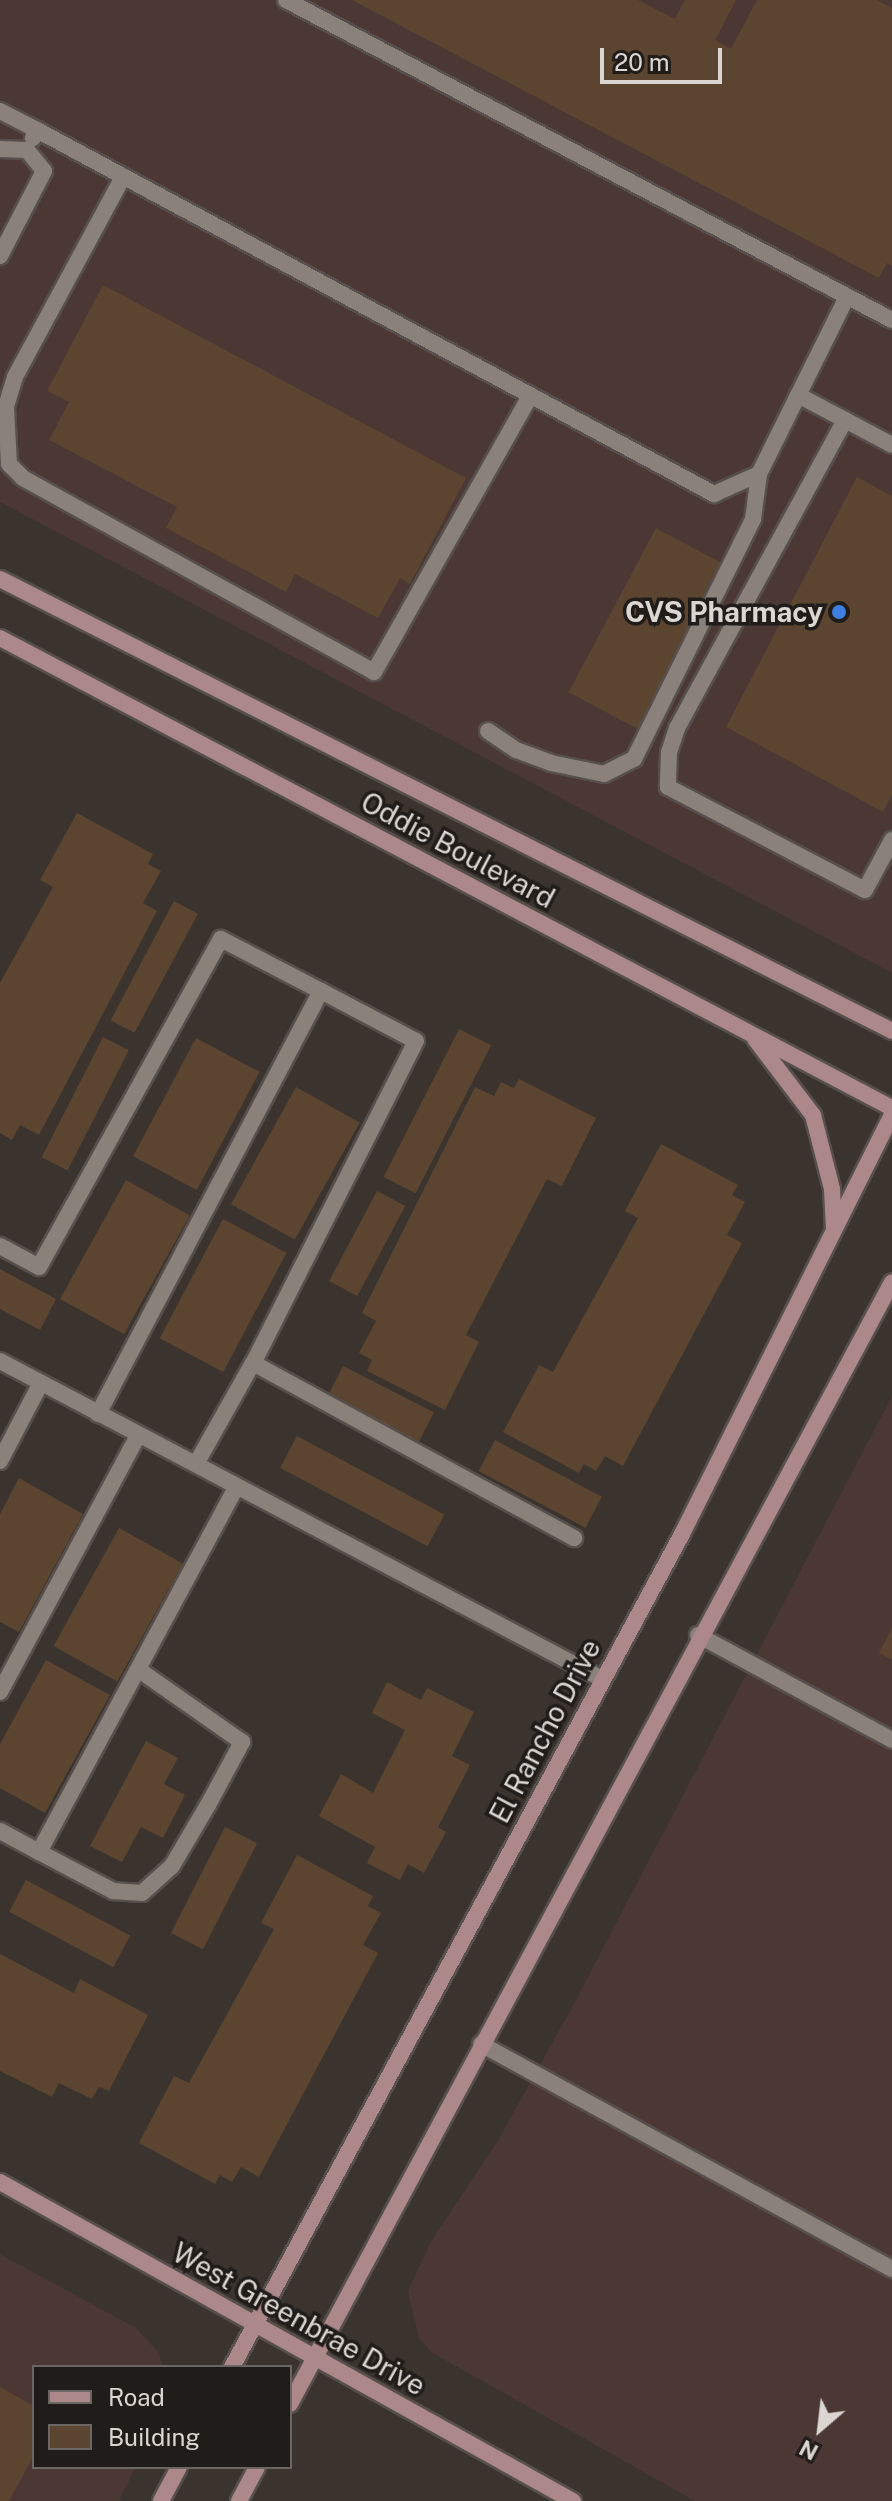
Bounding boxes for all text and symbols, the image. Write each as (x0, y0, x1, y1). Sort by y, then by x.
scale bar (604, 32, 726, 82)
text: 20 m (614, 48, 670, 76)
place label: CVS Pharmacy (625, 595, 823, 629)
marker: CVS Pharmacy (830, 603, 848, 621)
street label: Oddie Boulevard (355, 785, 561, 915)
street label: El Rancho Drive (482, 1633, 608, 1829)
street label: West Greenbrae Drive (167, 2235, 431, 2403)
legend (32, 2365, 292, 2469)
text: Road (108, 2383, 165, 2411)
north arrow (780, 2389, 860, 2469)
text: Building (108, 2423, 200, 2451)
text: N (795, 2435, 822, 2466)

